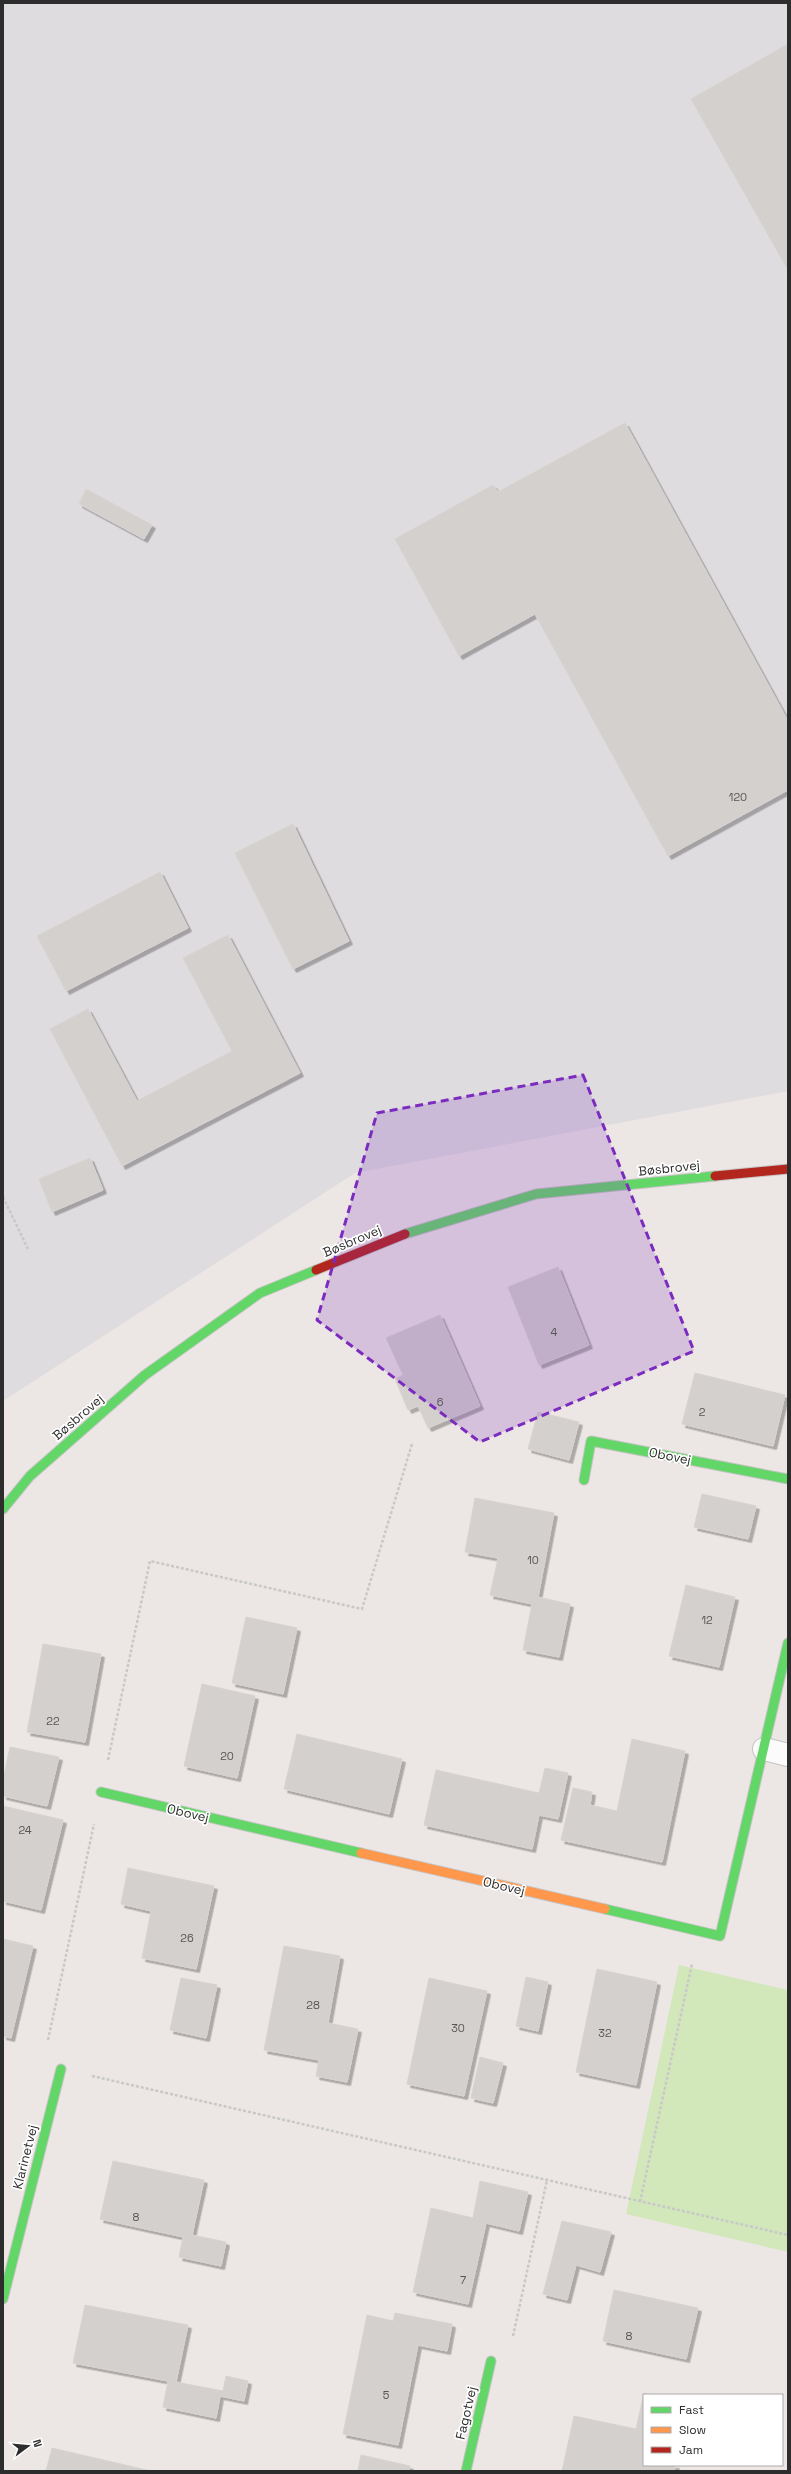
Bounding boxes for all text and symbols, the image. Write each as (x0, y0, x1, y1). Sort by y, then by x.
house number: 120 (729, 790, 747, 804)
street label: Bøsbrovej (637, 1156, 701, 1180)
street label: Bøsbrovej (320, 1221, 384, 1261)
house number: 4 (551, 1325, 558, 1339)
street label: Bøsbrovej (49, 1390, 107, 1444)
house number: 6 (437, 1395, 444, 1409)
house number: 2 (699, 1405, 706, 1419)
street label: Obovej (648, 1444, 692, 1468)
house number: 10 (527, 1553, 539, 1567)
house number: 12 (701, 1613, 713, 1627)
house number: 22 (46, 1714, 60, 1728)
house number: 20 (220, 1749, 234, 1763)
street label: Obovej (165, 1800, 211, 1826)
house number: 24 (18, 1823, 32, 1837)
street label: Obovej (481, 1873, 527, 1899)
house number: 26 (180, 1931, 194, 1945)
house number: 28 (306, 1998, 320, 2012)
house number: 30 (451, 2021, 465, 2035)
house number: 32 (598, 2026, 612, 2040)
street label: Klarinetvej (9, 2123, 41, 2191)
house number: 8 (133, 2210, 140, 2224)
house number: 7 (460, 2273, 466, 2287)
house number: 8 (626, 2329, 633, 2343)
street label: Fagotvej (452, 2385, 480, 2441)
house number: 5 (383, 2388, 390, 2402)
legend (643, 2394, 783, 2466)
text: Fast (679, 2402, 704, 2418)
text: Slow (679, 2422, 706, 2438)
north arrow (8, 2426, 48, 2466)
text: N (30, 2438, 45, 2449)
text: Jam (679, 2442, 703, 2458)

